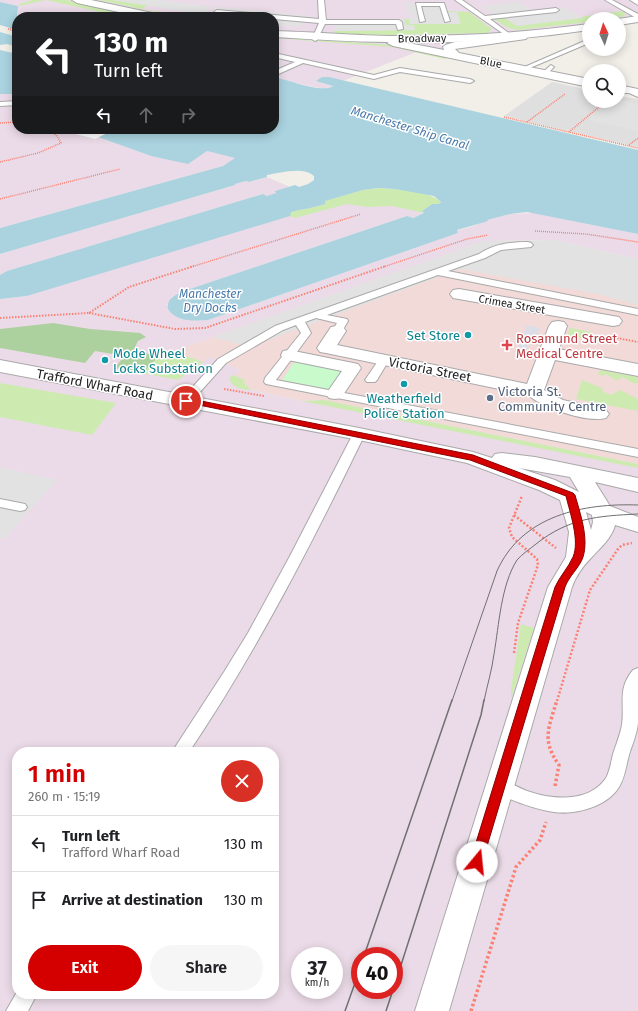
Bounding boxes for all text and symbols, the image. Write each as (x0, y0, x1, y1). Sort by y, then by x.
north arrow (582, 12, 626, 56)
map controls (582, 12, 626, 108)
text: 130 m (94, 26, 168, 59)
icon: left (28, 28, 80, 80)
street label: Broadway (398, 32, 447, 45)
street label: Blue (479, 54, 503, 71)
text: Turn left (94, 60, 163, 82)
button: search (582, 64, 626, 108)
water label: Manchester Ship Canal (349, 103, 471, 153)
icon: left (93, 104, 115, 126)
icon: ahead (135, 104, 157, 126)
icon: right (177, 104, 199, 126)
water label: Manchester Dry Docks (179, 287, 242, 315)
street label: Crimea Street (478, 292, 546, 317)
place label: Set Store (407, 328, 460, 343)
marker: Set Store (463, 330, 473, 340)
place label: Rosamund Street Medical Centre (516, 331, 617, 361)
marker: Rosamund Street Medical Centre (501, 339, 513, 351)
place label: Mode Wheel Locks Substation (113, 346, 213, 376)
street label: Victoria Street (387, 354, 473, 385)
marker: Mode Wheel Locks Substation (100, 355, 110, 365)
street label: Trafford Wharf Road (35, 366, 154, 403)
marker: Weatherfield Police Station (399, 379, 409, 389)
pin (169, 384, 203, 418)
place label: Victoria St. Community Centre (498, 384, 606, 414)
icon: arrive (175, 390, 197, 412)
place label: Weatherfield Police Station (363, 391, 445, 421)
marker: Victoria St. Community Centre (485, 393, 495, 403)
text: 1 min (28, 760, 86, 788)
button: close (221, 760, 263, 802)
text: 260 m · 15:19 (28, 789, 100, 804)
text: Turn left (62, 827, 120, 845)
icon: left (28, 833, 50, 855)
text: 130 m (224, 835, 263, 853)
position arrow (456, 841, 498, 883)
text: Trafford Wharf Road (62, 845, 180, 860)
icon: arrive (28, 889, 50, 911)
text: Arrive at destination (62, 891, 203, 909)
text: 130 m (224, 891, 263, 909)
button: Exit (28, 945, 142, 991)
button: Share (150, 945, 263, 991)
speed limit sign: 40 (351, 947, 403, 999)
text: 37 (307, 956, 327, 980)
text: km/h (305, 977, 329, 989)

